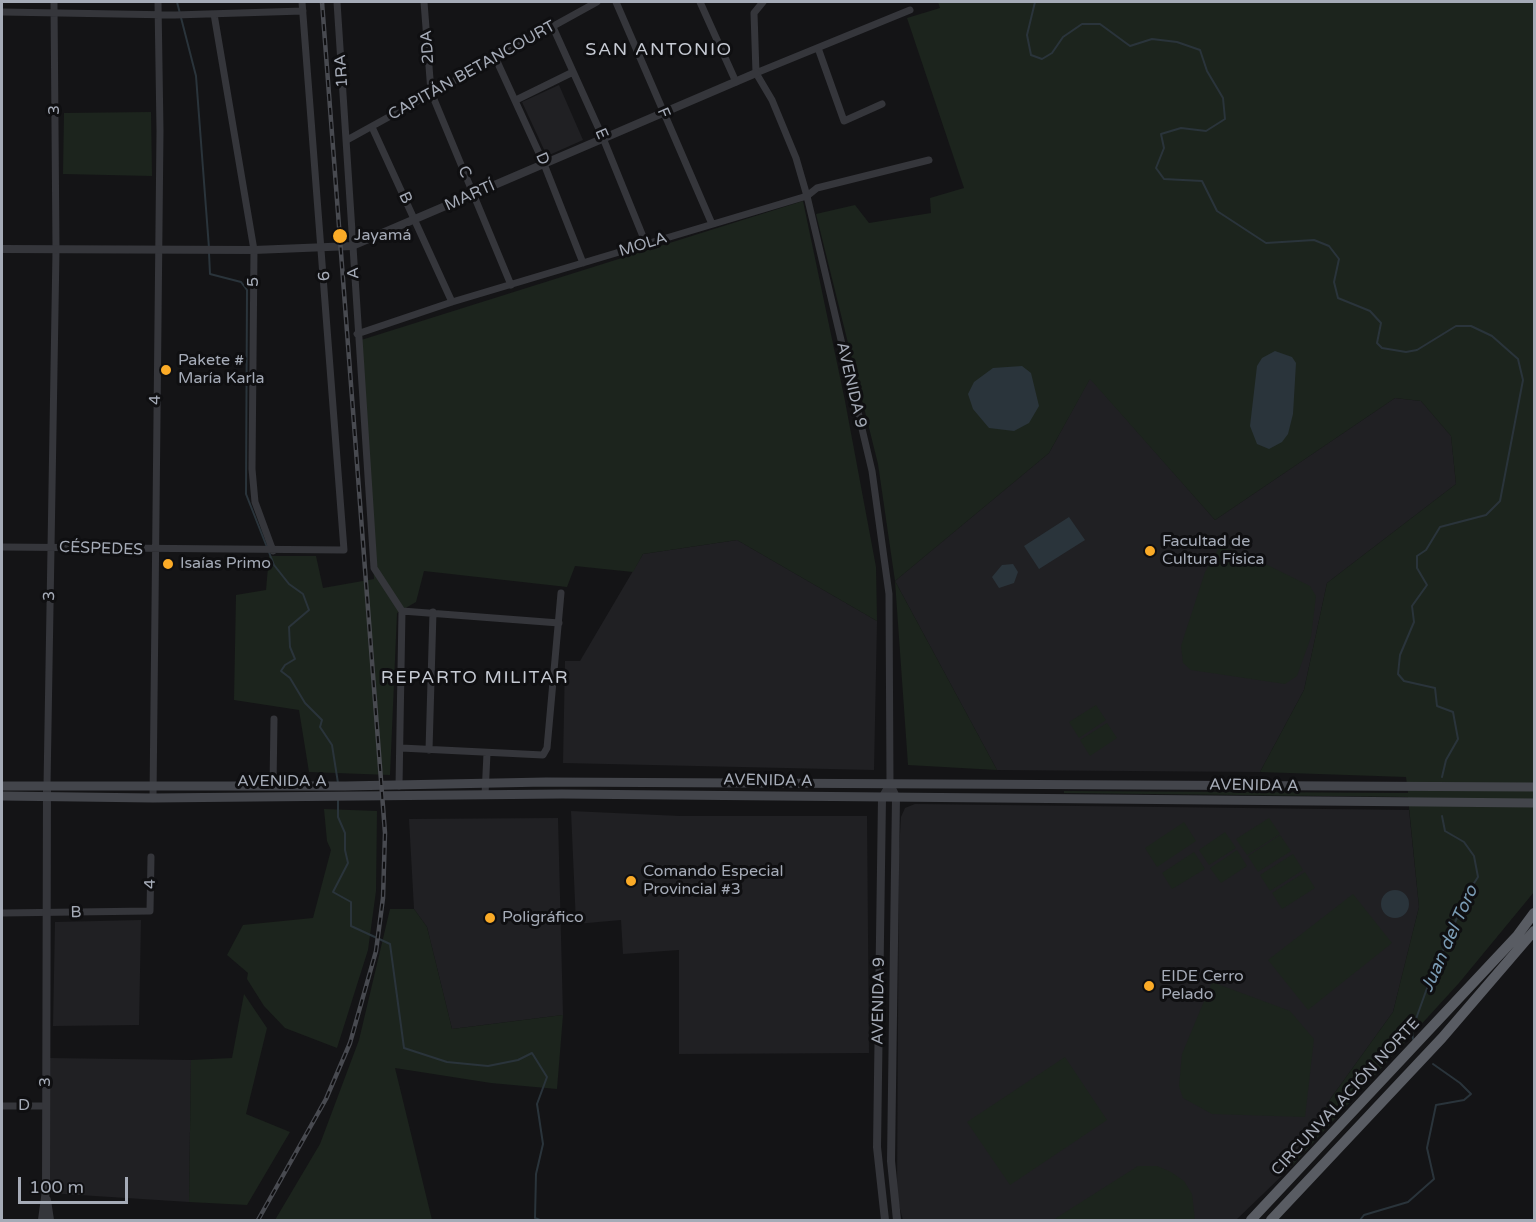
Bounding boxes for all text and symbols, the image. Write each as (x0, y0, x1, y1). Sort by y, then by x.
street label: CAPITÁN BETANCOURT (385, 17, 559, 125)
street label: 2DA (417, 29, 439, 65)
district label: SAN ANTONIO (585, 39, 733, 61)
street label: 1RA (331, 54, 353, 88)
street label: 3 (45, 105, 65, 115)
street label: F (652, 105, 674, 121)
street label: E (590, 125, 612, 143)
street label: D (531, 150, 553, 168)
street label: C (453, 163, 475, 181)
street label: MARTÍ (442, 176, 498, 216)
street label: B (394, 189, 416, 207)
place label: Jayamá (354, 226, 411, 246)
marker: Jayamá (331, 227, 349, 245)
street label: MOLA (617, 229, 669, 261)
street label: A (344, 267, 364, 279)
street label: 6 (315, 270, 335, 282)
street label: 5 (244, 277, 264, 287)
street label: AVENIDA 9 (832, 340, 870, 430)
place label: Pakete # María Karla (178, 351, 265, 389)
marker: Pakete # María Karla (159, 363, 173, 377)
street label: 4 (146, 395, 166, 405)
place label: Facultad de Cultura Física (1162, 532, 1265, 570)
street label: CÉSPEDES (59, 538, 143, 560)
marker: Facultad de Cultura Física (1143, 544, 1157, 558)
place label: Isaías Primo (180, 554, 271, 574)
marker: Isaías Primo (161, 557, 175, 571)
street label: 3 (40, 591, 60, 601)
district label: REPARTO MILITAR (381, 667, 569, 689)
street label: AVENIDA A (723, 771, 813, 791)
street label: AVENIDA A (237, 772, 327, 792)
street label: AVENIDA A (1209, 776, 1299, 796)
place label: Comando Especial Provincial #3 (643, 862, 783, 900)
marker: Comando Especial Provincial #3 (624, 874, 638, 888)
street label: 4 (141, 879, 161, 889)
water label: Juan del Toro (1417, 882, 1483, 996)
street label: B (70, 903, 82, 923)
place label: Poligráfico (502, 908, 584, 928)
marker: Poligráfico (483, 911, 497, 925)
street label: AVENIDA 9 (869, 957, 889, 1045)
place label: EIDE Cerro Pelado (1161, 967, 1244, 1005)
marker: EIDE Cerro Pelado (1142, 979, 1156, 993)
street label: CIRCUNVALACIÓN NORTE (1268, 1014, 1424, 1180)
street label: 3 (36, 1077, 56, 1087)
street label: D (18, 1096, 30, 1116)
scale bar (21, 1165, 130, 1203)
text: 100 m (29, 1176, 84, 1198)

